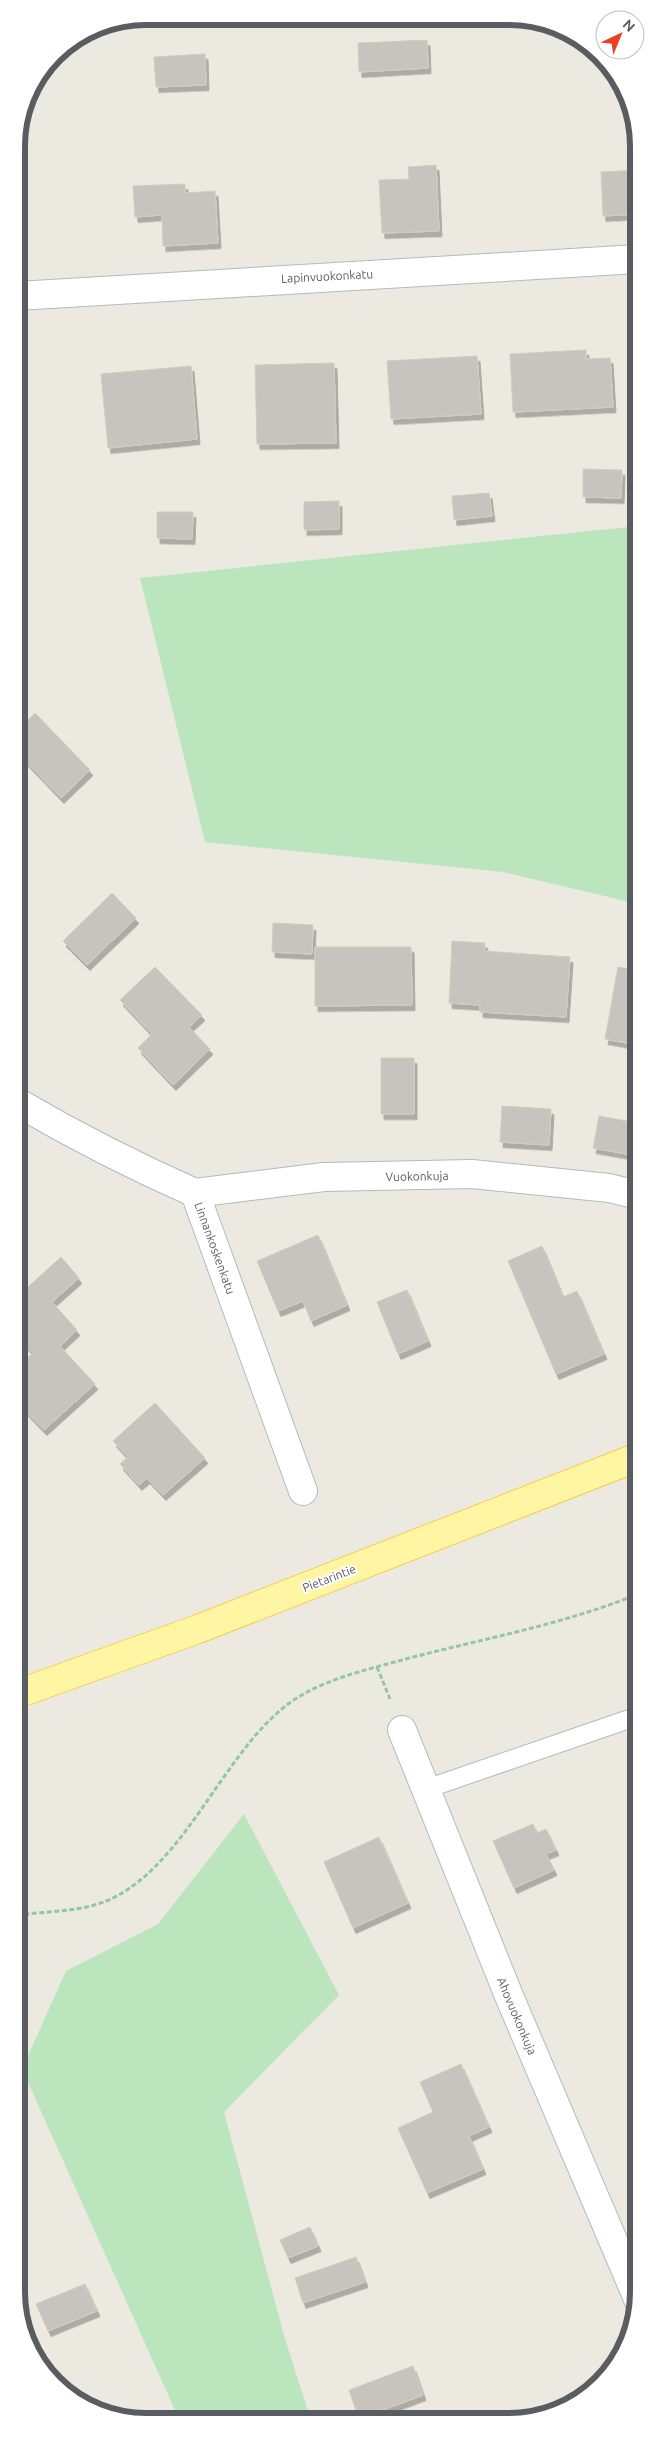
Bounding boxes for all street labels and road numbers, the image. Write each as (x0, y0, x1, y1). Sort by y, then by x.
street label: Lapinvuokonkatu (281, 267, 373, 285)
street label: Vuokonkuja (385, 1169, 449, 1183)
street label: Linnankoskenkatu (192, 1200, 238, 1296)
street label: Pietarintie (300, 1562, 358, 1594)
street label: Ahovuokonkuja (495, 1975, 539, 2057)

